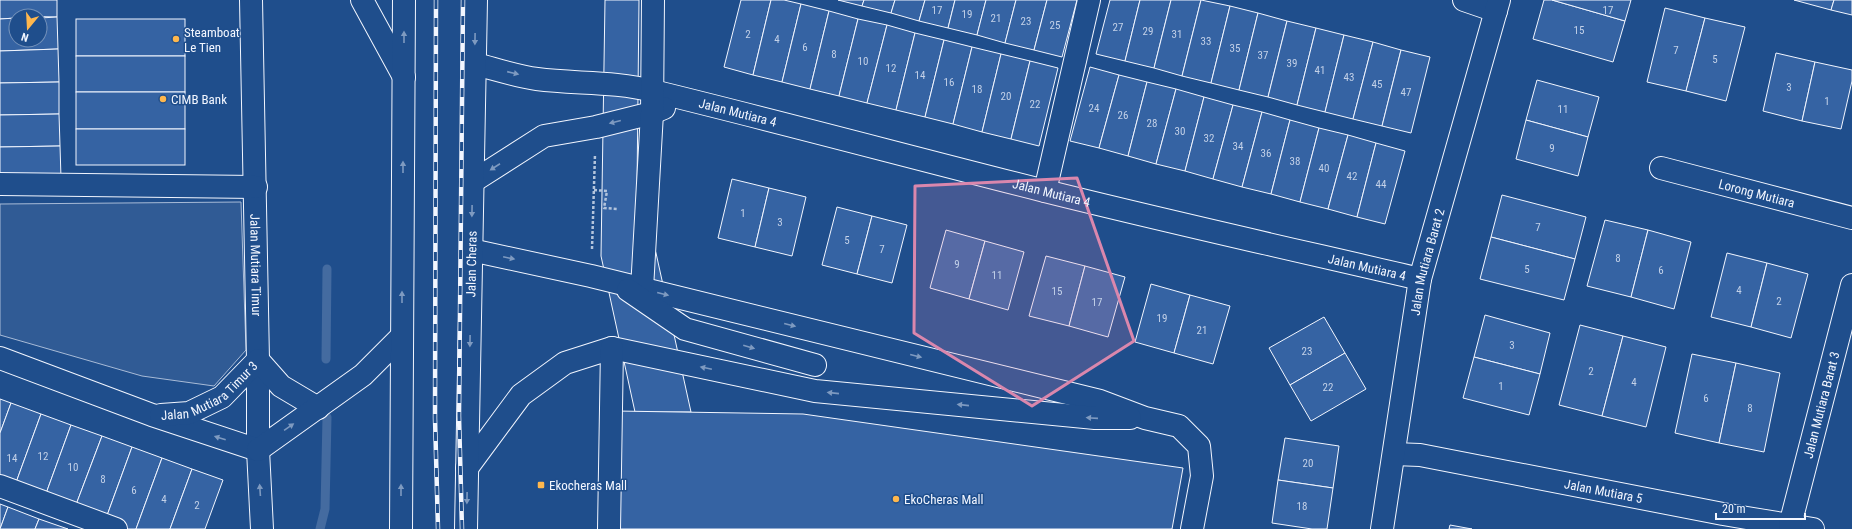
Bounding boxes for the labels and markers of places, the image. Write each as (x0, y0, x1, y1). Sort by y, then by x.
place label: Steamboat Le Tien (184, 25, 240, 55)
marker: Steamboat Le Tien (171, 34, 181, 44)
place label: CIMB Bank (171, 92, 227, 107)
marker: CIMB Bank (158, 94, 168, 104)
place label: Ekocheras Mall (549, 478, 627, 493)
marker: Ekocheras Mall (536, 480, 546, 490)
place label: EkoCheras Mall (904, 492, 983, 507)
marker: EkoCheras Mall (891, 494, 901, 504)

